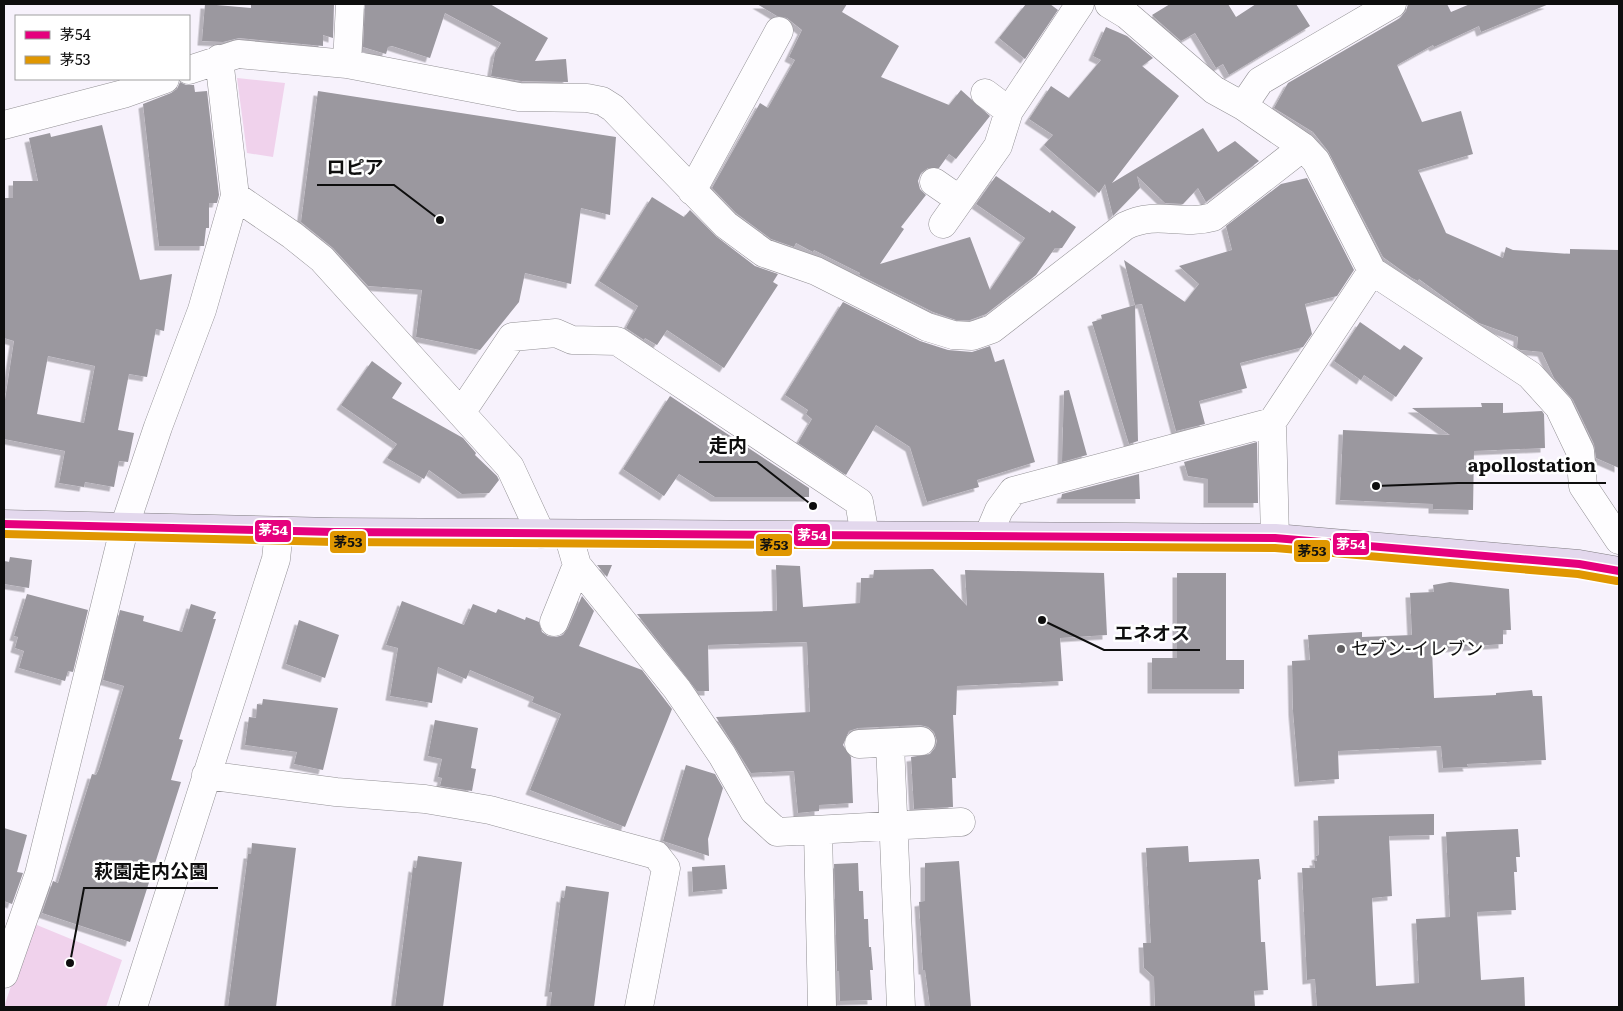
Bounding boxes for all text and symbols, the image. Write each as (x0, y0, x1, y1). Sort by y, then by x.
legend (15, 15, 190, 80)
text: 茅54 (60, 22, 91, 45)
text: 茅53 (60, 47, 91, 70)
callout: ロピア (317, 151, 394, 185)
text: ロピア (326, 152, 384, 180)
callout: 走内 (699, 428, 757, 462)
text: 走内 (709, 430, 747, 458)
callout: apollostation (1458, 449, 1606, 483)
text: apollostation (1468, 450, 1596, 478)
line badge: 茅54 (254, 519, 292, 543)
text: 茅54 (258, 519, 289, 539)
line badge: 茅54 (793, 523, 831, 547)
text: 茅54 (797, 524, 828, 544)
line badge: 茅53 (329, 530, 367, 554)
text: 茅53 (333, 531, 363, 551)
line badge: 茅54 (1332, 532, 1370, 556)
line badge: 茅53 (755, 533, 793, 557)
text: 茅54 (1336, 533, 1367, 553)
text: 茅53 (759, 534, 789, 554)
line badge: 茅53 (1293, 539, 1331, 563)
text: 茅53 (1297, 540, 1327, 560)
callout: エネオス (1104, 616, 1200, 650)
text: エネオス (1114, 618, 1190, 646)
place label: セブン-イレブン (1351, 634, 1483, 661)
marker: セブン-イレブン (1335, 643, 1347, 655)
callout: 萩園走内公園 (84, 854, 218, 888)
text: 萩園走内公園 (94, 856, 208, 884)

